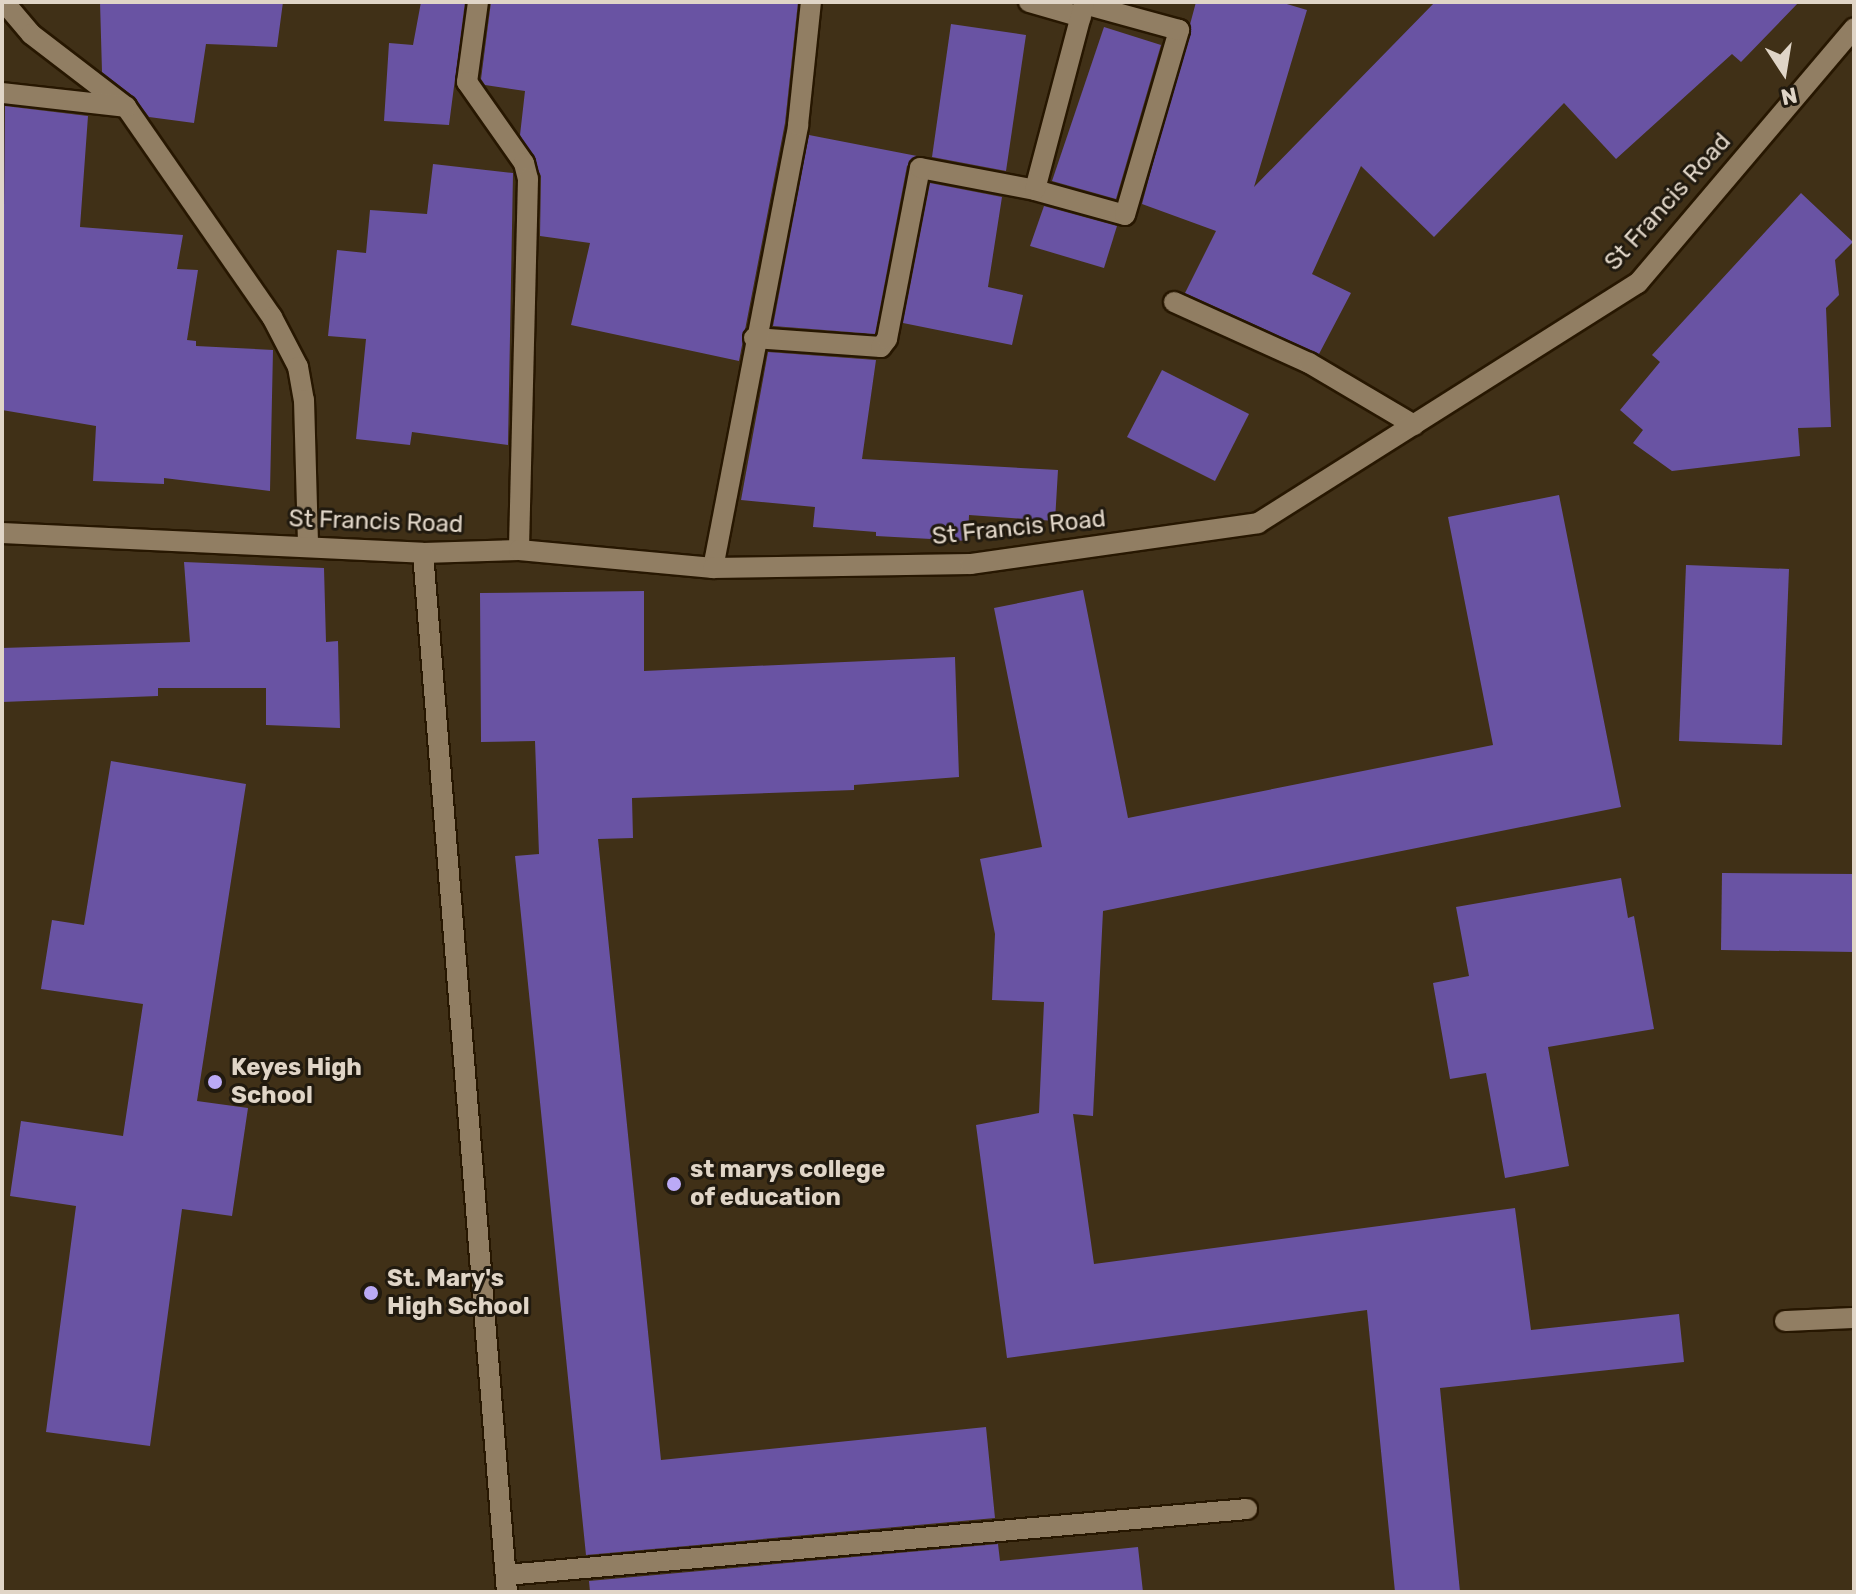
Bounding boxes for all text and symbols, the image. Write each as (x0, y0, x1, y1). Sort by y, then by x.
north arrow (1744, 32, 1824, 112)
text: N (1779, 81, 1800, 111)
street label: St Francis Road (1599, 127, 1737, 277)
street label: St Francis Road (288, 505, 464, 539)
street label: St Francis Road (931, 505, 1107, 551)
place label: Keyes High School (231, 1054, 362, 1110)
marker: Keyes High School (206, 1073, 224, 1091)
place label: st marys college of education (690, 1156, 885, 1212)
marker: st marys college of education (665, 1175, 683, 1193)
place label: St. Mary's High School (387, 1265, 530, 1321)
marker: St. Mary's High School (362, 1284, 380, 1302)

